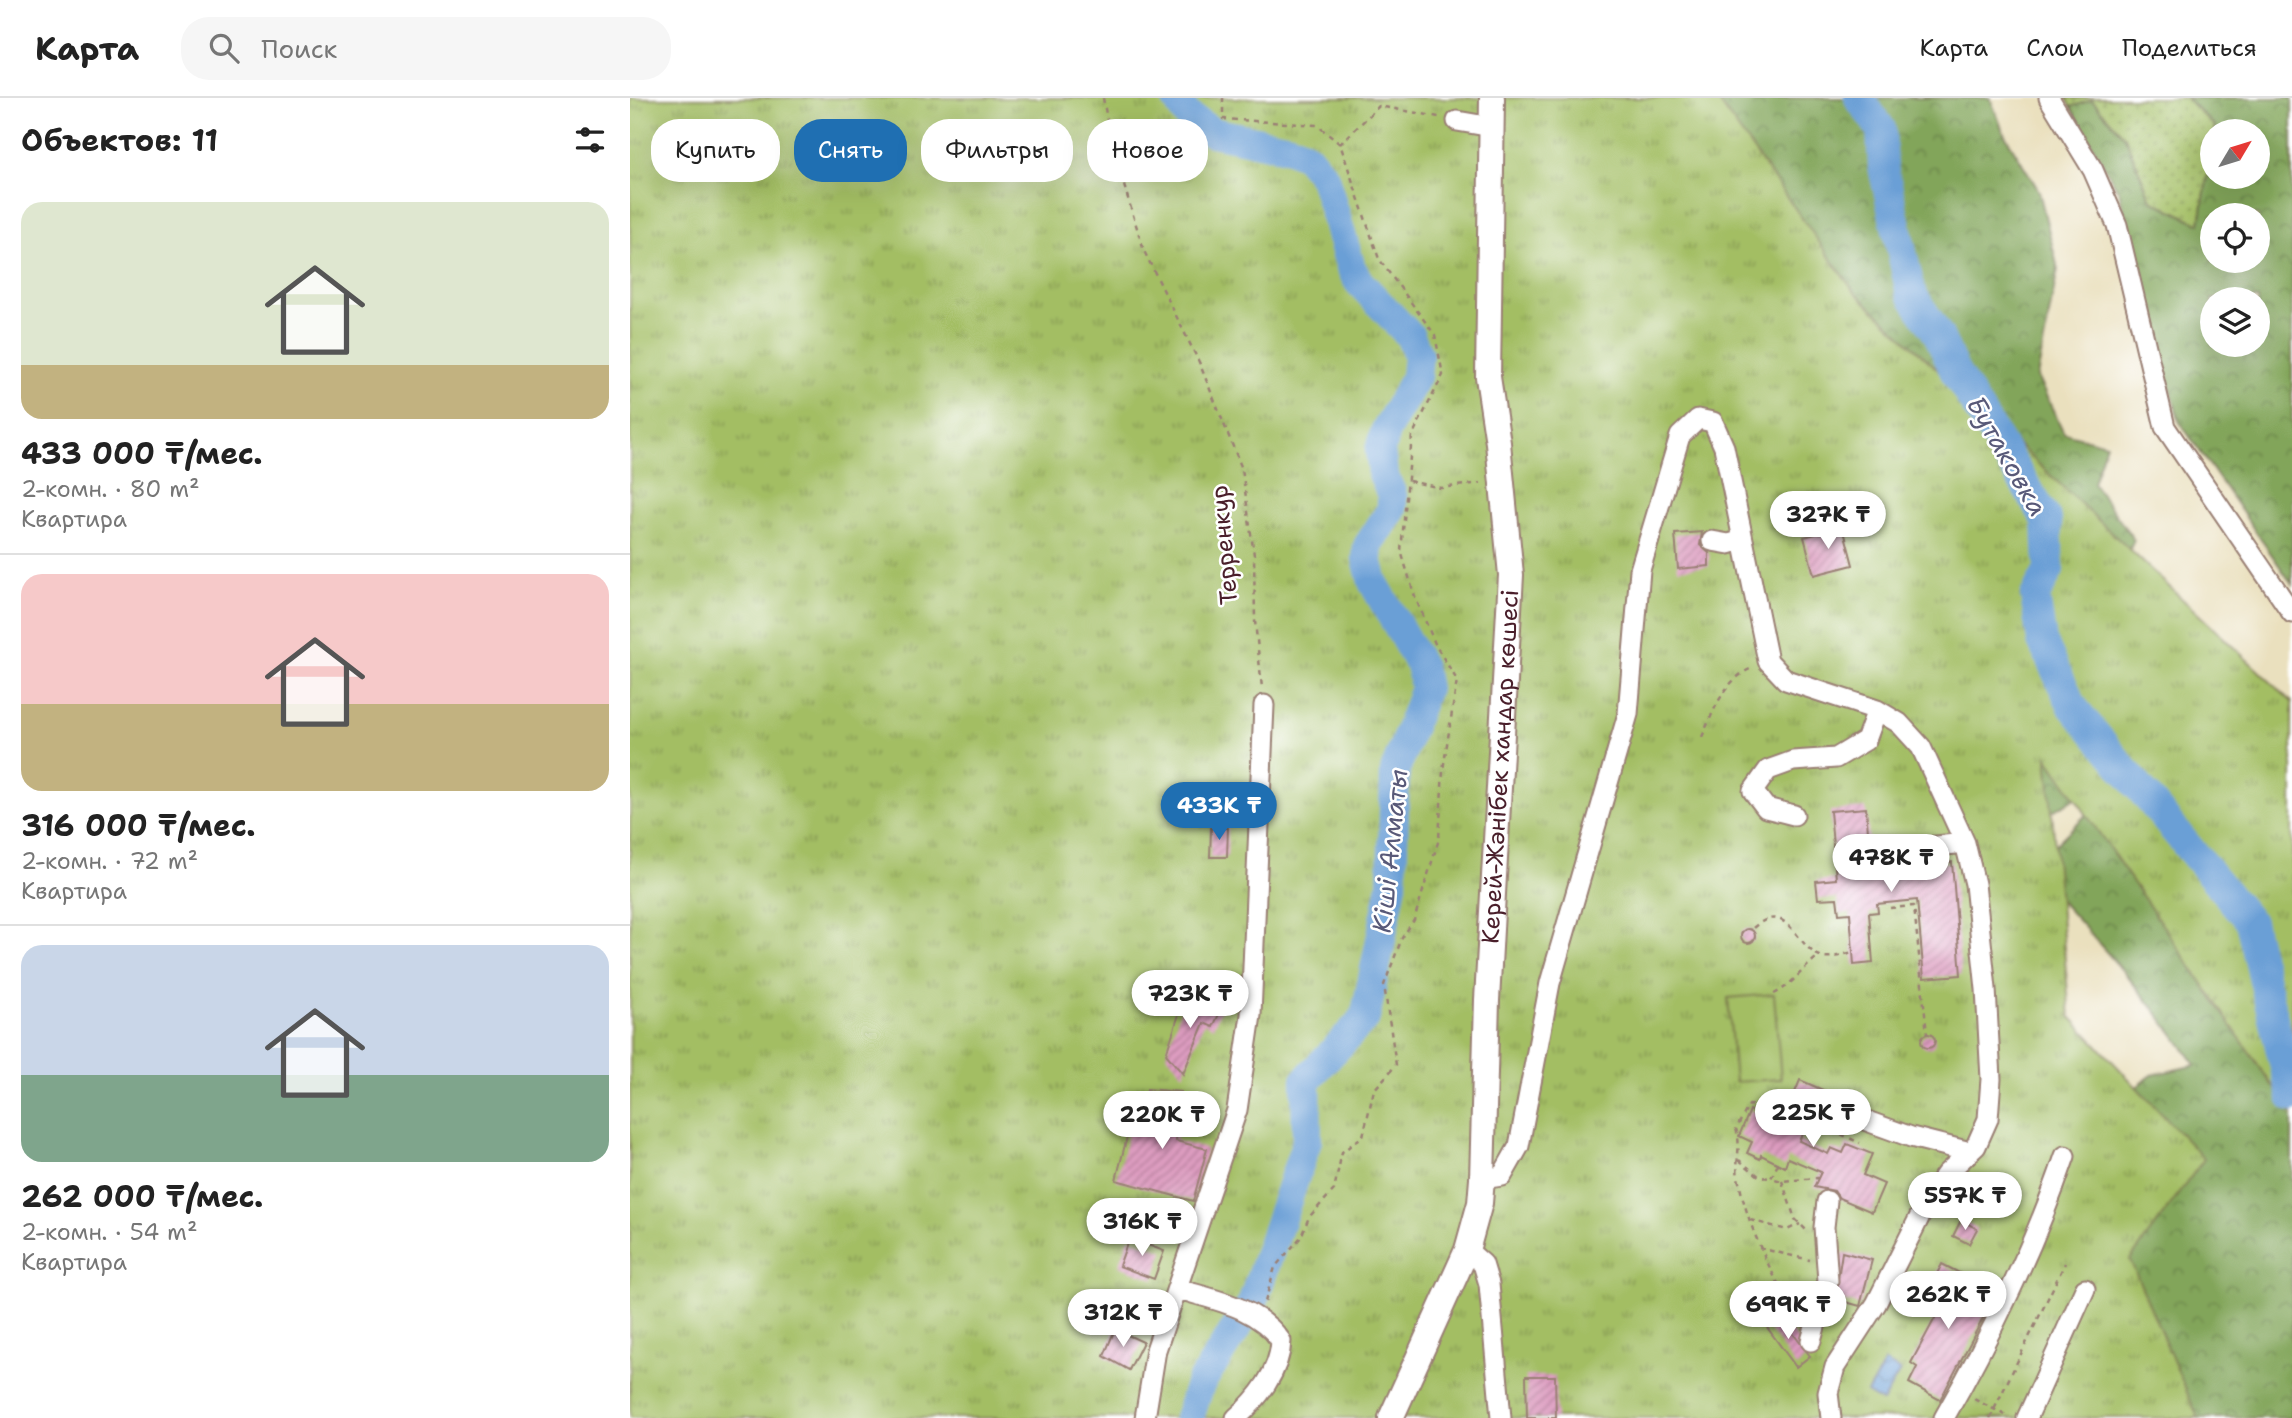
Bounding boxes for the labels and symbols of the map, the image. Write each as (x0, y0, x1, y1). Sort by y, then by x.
north arrow (2200, 119, 2270, 189)
water label: Бутаковка (1959, 389, 2056, 522)
street label: Терренкур (1203, 484, 1245, 606)
pin: 327K ₸ (1771, 491, 1885, 551)
street label: Керей-Жәнібек хандар көшесі (1474, 589, 1526, 945)
water label: Кіші Алматы (1363, 767, 1416, 935)
pin: 433K ₸ (1162, 782, 1276, 842)
pin: 478K ₸ (1834, 834, 1948, 894)
pin: 723K ₸ (1133, 970, 1247, 1030)
pin: 225K ₸ (1756, 1090, 1870, 1149)
pin: 220K ₸ (1105, 1091, 1219, 1151)
pin: 557K ₸ (1908, 1172, 2022, 1232)
pin: 316K ₸ (1085, 1198, 1199, 1258)
pin: 262K ₸ (1891, 1272, 2005, 1331)
pin: 699K ₸ (1731, 1282, 1845, 1341)
pin: 312K ₸ (1066, 1290, 1180, 1349)

